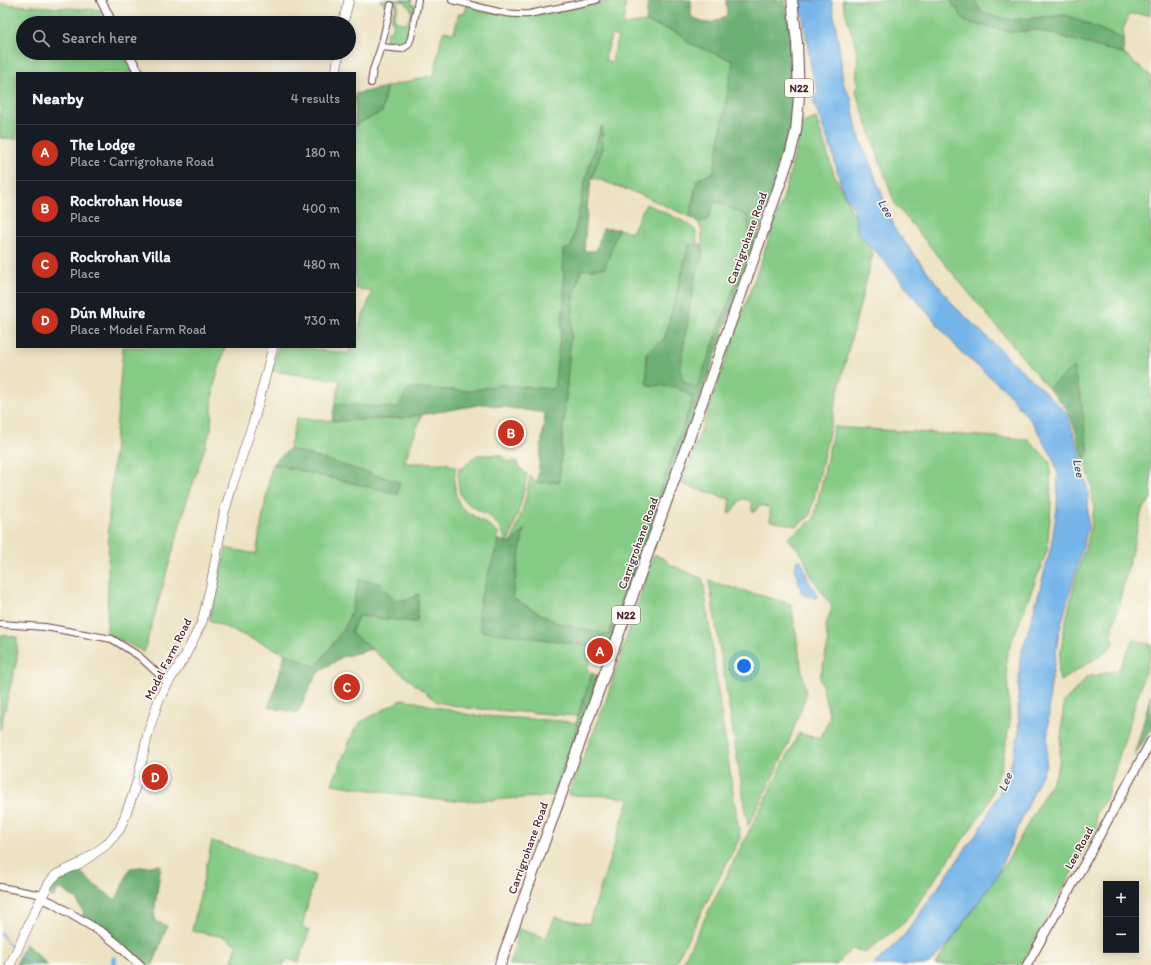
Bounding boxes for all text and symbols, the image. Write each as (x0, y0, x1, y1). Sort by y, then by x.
search box (16, 16, 356, 60)
icon: search (30, 27, 52, 49)
text: Search here (62, 29, 137, 47)
road number: N22 (785, 79, 813, 97)
text: Nearby (32, 88, 84, 108)
text: 4 results (291, 91, 340, 106)
text: The Lodge (70, 136, 135, 154)
text: A (41, 145, 49, 160)
text: 180 m (305, 145, 340, 160)
text: Place · Carrigrohane Road (70, 154, 214, 169)
street label: Carrigrohane Road (724, 190, 770, 286)
text: Rockrohan House (70, 192, 182, 210)
water label: Lee (875, 196, 898, 221)
text: B (41, 201, 49, 216)
text: 400 m (302, 201, 340, 216)
text: Place (70, 210, 100, 225)
text: Rockrohan Villa (70, 248, 171, 266)
text: C (41, 257, 49, 272)
text: 480 m (303, 257, 340, 272)
text: Place (70, 266, 100, 281)
text: Dún Mhuire (70, 304, 145, 322)
text: D (41, 313, 49, 328)
text: 730 m (305, 313, 340, 328)
text: Place · Model Farm Road (70, 322, 206, 337)
pin: B (498, 418, 524, 448)
water label: Lee (1070, 457, 1088, 480)
street label: Carrigrohane Road (615, 495, 661, 591)
road number: N22 (612, 606, 640, 624)
street label: Model Farm Road (141, 615, 195, 702)
pin: A (587, 636, 613, 666)
your location (734, 656, 754, 676)
pin: C (334, 672, 360, 702)
pin: D (142, 762, 168, 792)
water label: Lee (995, 770, 1016, 794)
street label: Carrigrohane Road (505, 800, 551, 896)
street label: Lee Road (1062, 824, 1097, 872)
map controls (1103, 881, 1139, 953)
button: + (1103, 881, 1139, 917)
button: − (1103, 917, 1139, 953)

